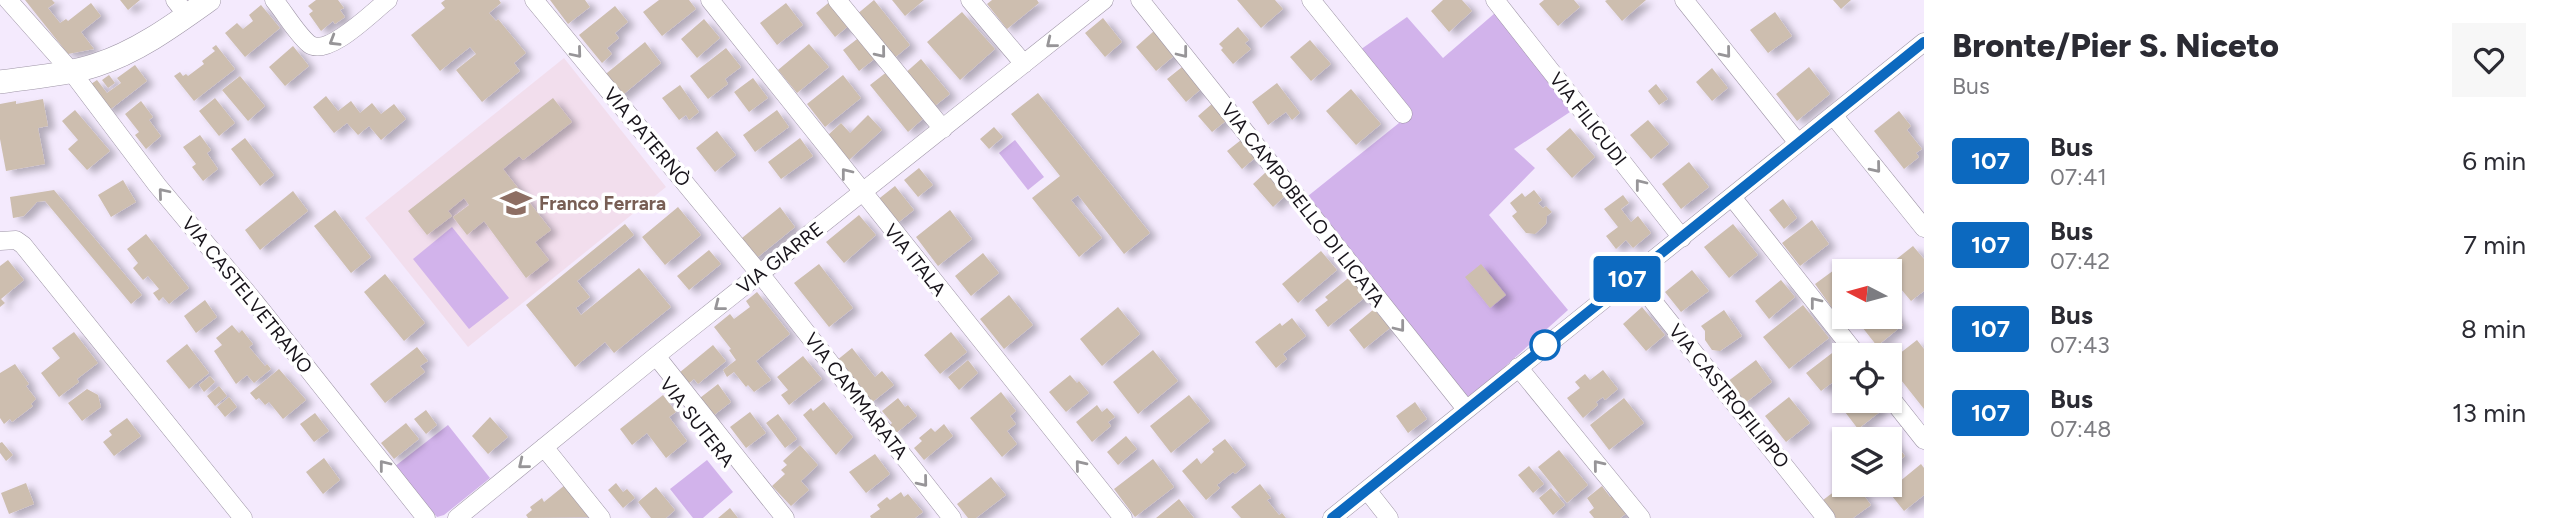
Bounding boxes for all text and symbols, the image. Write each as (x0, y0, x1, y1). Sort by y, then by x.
button: heart (2452, 23, 2526, 97)
text: Bronte/Pier S. Niceto (1952, 26, 2279, 65)
one-way arrow (328, 33, 341, 46)
one-way arrow (1046, 34, 1058, 47)
one-way arrow (569, 44, 581, 57)
one-way arrow (872, 45, 885, 57)
one-way arrow (1174, 46, 1187, 58)
one-way arrow (1718, 46, 1731, 58)
street label: VIA FILICUDI (1545, 68, 1631, 170)
text: Bus (1952, 72, 1990, 100)
street label: VIA PATERNÒ (599, 83, 695, 191)
street label: VIA CAMPOBELLO DI LICATA (1216, 99, 1390, 312)
text: Bus (2050, 131, 2093, 163)
text: 6 min (2462, 145, 2526, 177)
text: 107 (1971, 146, 2010, 175)
one-way arrow (1868, 161, 1881, 173)
text: 07:41 (2050, 163, 2107, 191)
one-way arrow (841, 168, 854, 180)
one-way arrow (1635, 179, 1648, 192)
school or university icon: Franco Ferrara (499, 186, 533, 220)
one-way arrow (159, 188, 171, 201)
place label: Franco Ferrara (539, 192, 666, 215)
street label: VIA CASTELVETRANO (177, 212, 317, 378)
text: Bus (2050, 215, 2093, 247)
street label: VIA GIARRE (732, 217, 828, 299)
street label: VIA ITALA (879, 219, 951, 301)
text: 7 min (2463, 229, 2526, 261)
text: 107 (1971, 230, 2010, 259)
text: 07:42 (2050, 247, 2110, 275)
line badge: 107 (1587, 256, 1667, 302)
north arrow (1832, 259, 1902, 329)
map controls (1832, 259, 1902, 497)
text: 107 (1607, 264, 1647, 293)
one-way arrow (1810, 297, 1823, 309)
one-way arrow (715, 298, 727, 311)
text: Bus (2050, 299, 2093, 331)
text: 8 min (2461, 313, 2526, 345)
text: 107 (1971, 314, 2010, 343)
street label: VIA CASTROFILIPPO (1664, 319, 1794, 473)
one-way arrow (1392, 320, 1405, 332)
street label: VIA CAMMARATA (800, 328, 913, 464)
unlabelled marker (1530, 330, 1560, 360)
text: 07:43 (2050, 331, 2110, 359)
button: locate (1832, 343, 1902, 413)
street label: VIA SUTERA (655, 373, 739, 471)
text: Bus (2050, 383, 2093, 415)
text: 13 min (2452, 397, 2526, 429)
text: 107 (1971, 398, 2010, 427)
text: 07:48 (2050, 415, 2111, 443)
button: layers (1832, 427, 1902, 497)
one-way arrow (518, 456, 531, 468)
one-way arrow (379, 460, 392, 472)
one-way arrow (1076, 460, 1089, 472)
one-way arrow (1594, 461, 1606, 474)
one-way arrow (915, 474, 928, 486)

